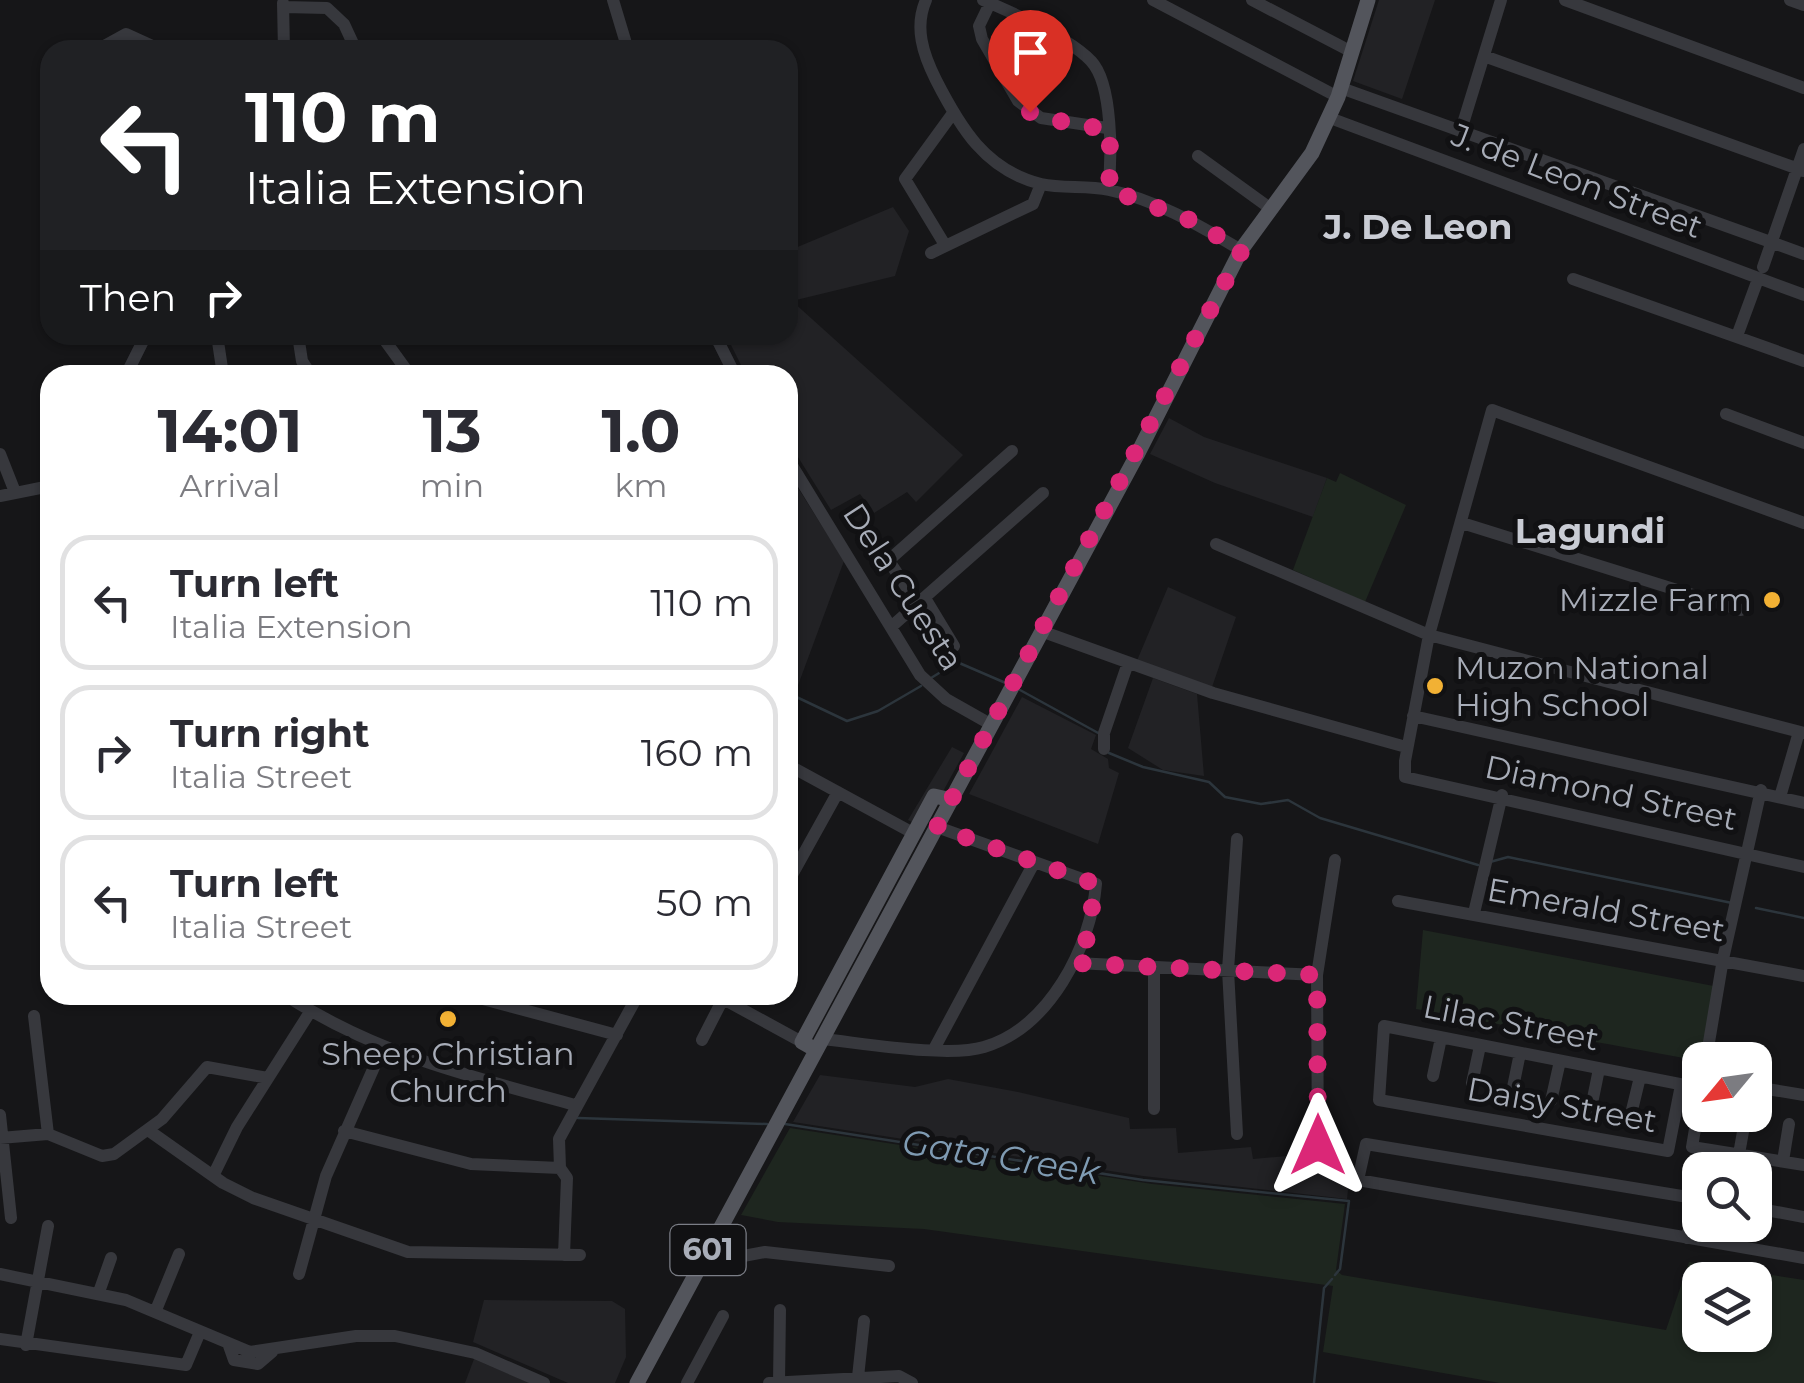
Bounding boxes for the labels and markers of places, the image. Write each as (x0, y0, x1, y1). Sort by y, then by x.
pin (988, 10, 1073, 113)
place label: Mizzle Farm (1559, 580, 1752, 619)
marker: Mizzle Farm (1761, 589, 1783, 611)
place label: Muzon National High School (1455, 648, 1709, 724)
marker: Muzon National High School (1424, 675, 1446, 697)
marker: Sheep Christian Church (437, 1008, 459, 1030)
place label: Sheep Christian Church (321, 1034, 575, 1110)

